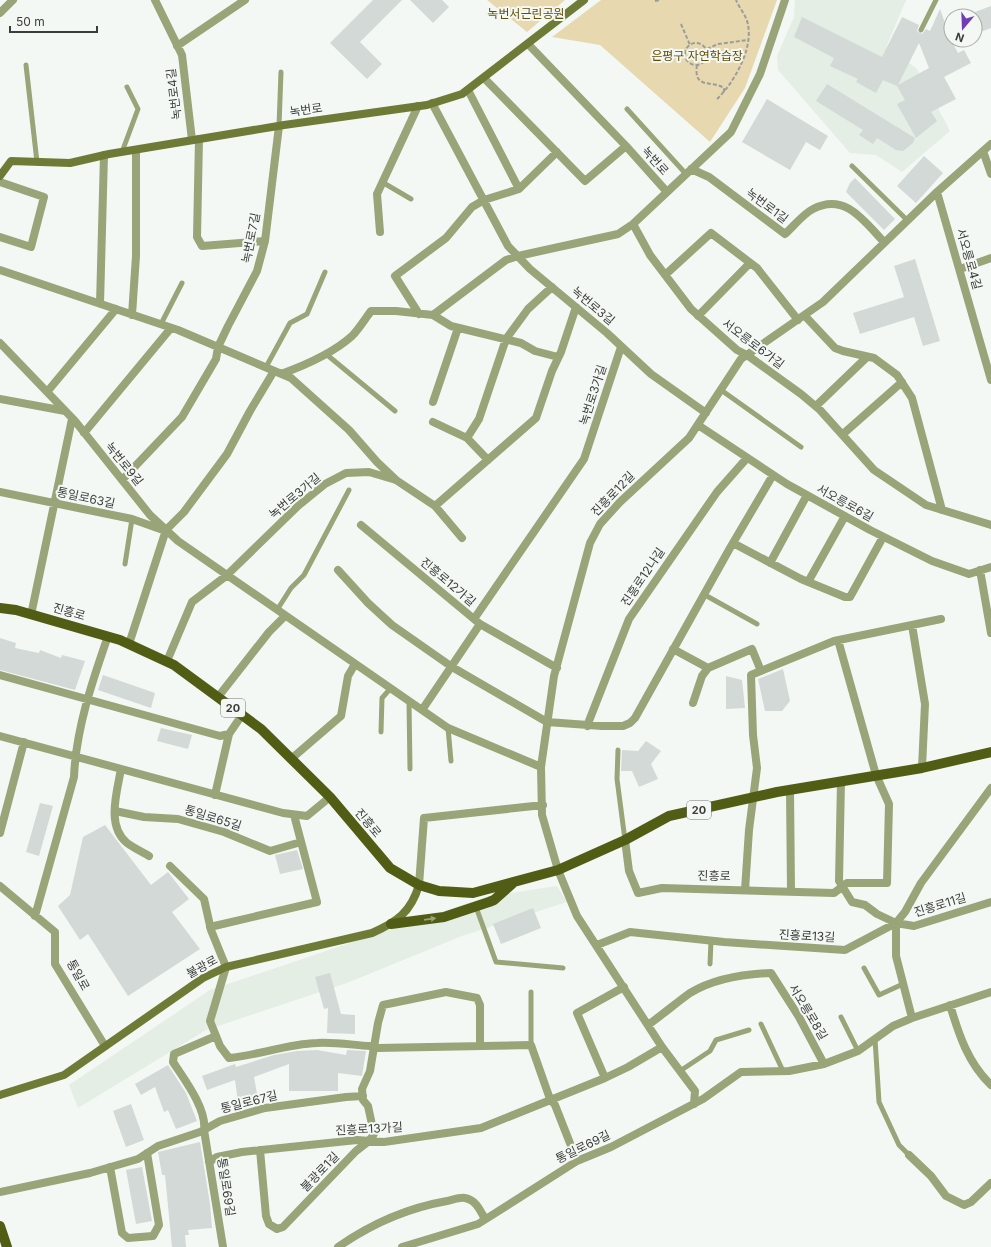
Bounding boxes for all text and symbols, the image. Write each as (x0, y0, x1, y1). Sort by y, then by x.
park label: 녹번서근린공원 (487, 6, 565, 21)
scale bar (10, 8, 97, 34)
north arrow (943, 8, 983, 48)
text: 50 m (16, 14, 45, 29)
text: N (953, 29, 966, 45)
park label: 은평구 자연학습장 (651, 48, 743, 63)
street label: 녹번로4길 (163, 67, 184, 121)
street label: 녹번로 (288, 100, 323, 119)
street label: 녹번로 (639, 143, 672, 178)
street label: 녹번로1길 (743, 185, 791, 226)
street label: 녹번로7길 (238, 211, 263, 264)
street label: 서오릉로4길 (954, 227, 985, 291)
street label: 녹번로3길 (569, 283, 618, 328)
street label: 서오릉로6가길 (719, 315, 787, 372)
street label: 녹번로3가길 (576, 363, 609, 427)
street label: 녹번로9길 (102, 439, 146, 488)
street label: 진흥로12길 (588, 468, 638, 519)
street label: 녹번로3가길 (266, 470, 323, 521)
street label: 서오릉로6길 (814, 481, 876, 524)
street label: 통일로63길 (56, 484, 117, 511)
street label: 진흥로12나길 (618, 545, 668, 609)
street label: 진흥로12가길 (418, 554, 479, 609)
street label: 진흥로 (51, 600, 87, 623)
road number: 20 (221, 699, 245, 717)
road number: 20 (687, 801, 711, 819)
street label: 통일로65길 (183, 802, 244, 833)
street label: 진흥로 (352, 805, 385, 840)
street label: 진흥로 (697, 868, 731, 883)
street label: 진흥로11길 (912, 889, 968, 920)
one-way arrow (424, 916, 436, 922)
street label: 진흥로13길 (778, 927, 836, 944)
street label: 불광로 (184, 952, 220, 981)
street label: 통일로 (64, 957, 93, 993)
street label: 서오릉로8길 (786, 981, 831, 1042)
street label: 통일로67길 (219, 1087, 279, 1116)
street label: 진흥로13가길 (335, 1119, 403, 1138)
street label: 통일로69길 (553, 1127, 613, 1166)
street label: 불광로1길 (297, 1149, 342, 1195)
street label: 통일로69길 (214, 1157, 239, 1217)

